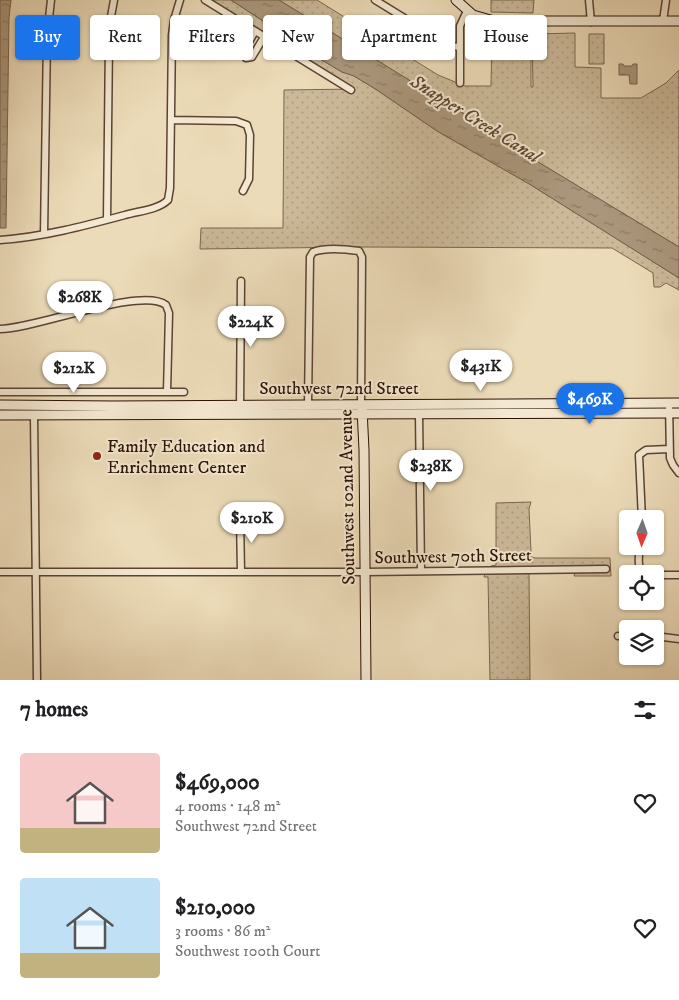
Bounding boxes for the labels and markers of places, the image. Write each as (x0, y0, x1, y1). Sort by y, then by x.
pin: $268K (45, 280, 115, 323)
pin: $224K (216, 306, 286, 348)
pin: $431K (446, 350, 516, 392)
pin: $212K (39, 352, 109, 394)
pin: $469K (555, 382, 625, 425)
place label: Family Education and Enrichment Center (107, 436, 265, 479)
marker: Family Education and Enrichment Center (91, 450, 103, 462)
pin: $238K (396, 450, 466, 492)
pin: $210K (217, 502, 287, 544)

